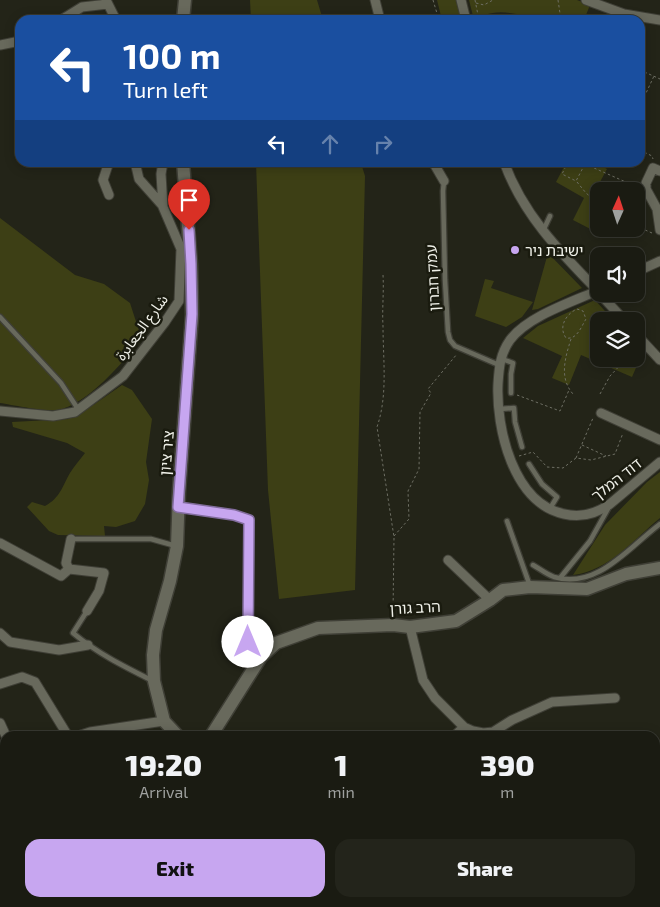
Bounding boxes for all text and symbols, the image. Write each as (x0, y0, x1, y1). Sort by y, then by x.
text: 100 m (123, 34, 221, 76)
icon: left (40, 35, 105, 100)
text: Turn left (123, 76, 208, 102)
icon: left (263, 130, 291, 158)
icon: ahead (316, 130, 344, 158)
icon: right (369, 130, 397, 158)
pin (168, 179, 210, 230)
north arrow (590, 182, 645, 238)
map controls (590, 182, 645, 367)
icon: arrive (175, 186, 203, 214)
place label: ישיבת ניר (525, 241, 583, 259)
street label: עמק חברון (421, 244, 443, 312)
marker: ישיבת ניר (509, 244, 521, 256)
button: sound (590, 247, 645, 302)
street label: شارع الجعابرة (111, 290, 174, 366)
button: layers (590, 312, 645, 367)
street label: ציר ציון (155, 430, 177, 476)
street label: דוד המלך (587, 454, 645, 504)
street label: הרב גורן (389, 597, 441, 617)
position arrow (221, 615, 273, 667)
text: 19:20 (125, 746, 202, 782)
text: 1 (334, 746, 348, 782)
text: 390 (480, 746, 535, 782)
text: Arrival (139, 782, 188, 801)
text: min (327, 782, 355, 801)
text: m (500, 782, 514, 801)
button: Exit (25, 839, 325, 897)
button: Share (335, 839, 635, 897)

